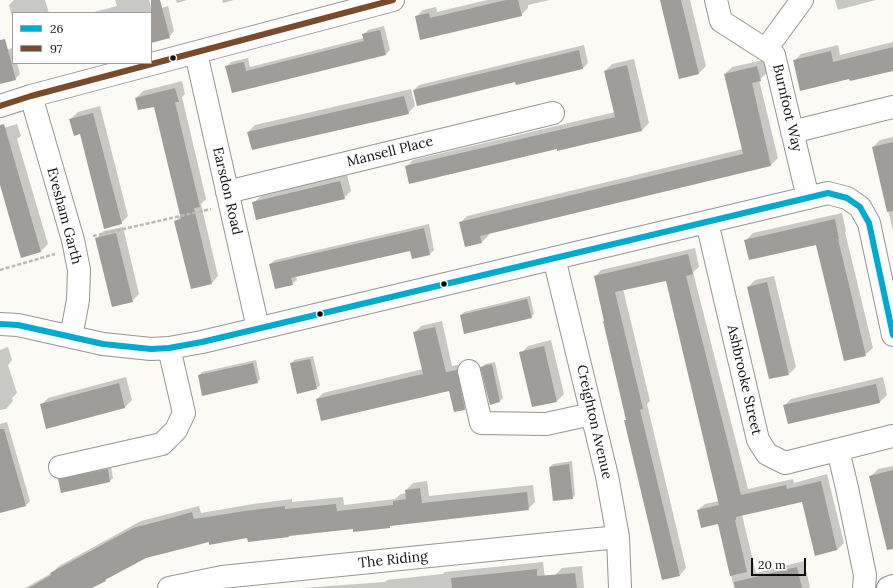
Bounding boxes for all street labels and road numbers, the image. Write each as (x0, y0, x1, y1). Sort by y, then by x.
street label: Burnfoot Way (769, 62, 805, 154)
street label: Mansell Place (345, 133, 435, 171)
street label: Earsdon Road (209, 145, 245, 237)
street label: Evesham Garth (43, 166, 85, 266)
street label: Ashbrooke Street (723, 323, 765, 437)
street label: Creighton Avenue (573, 363, 615, 481)
street label: The Riding (357, 548, 429, 572)

